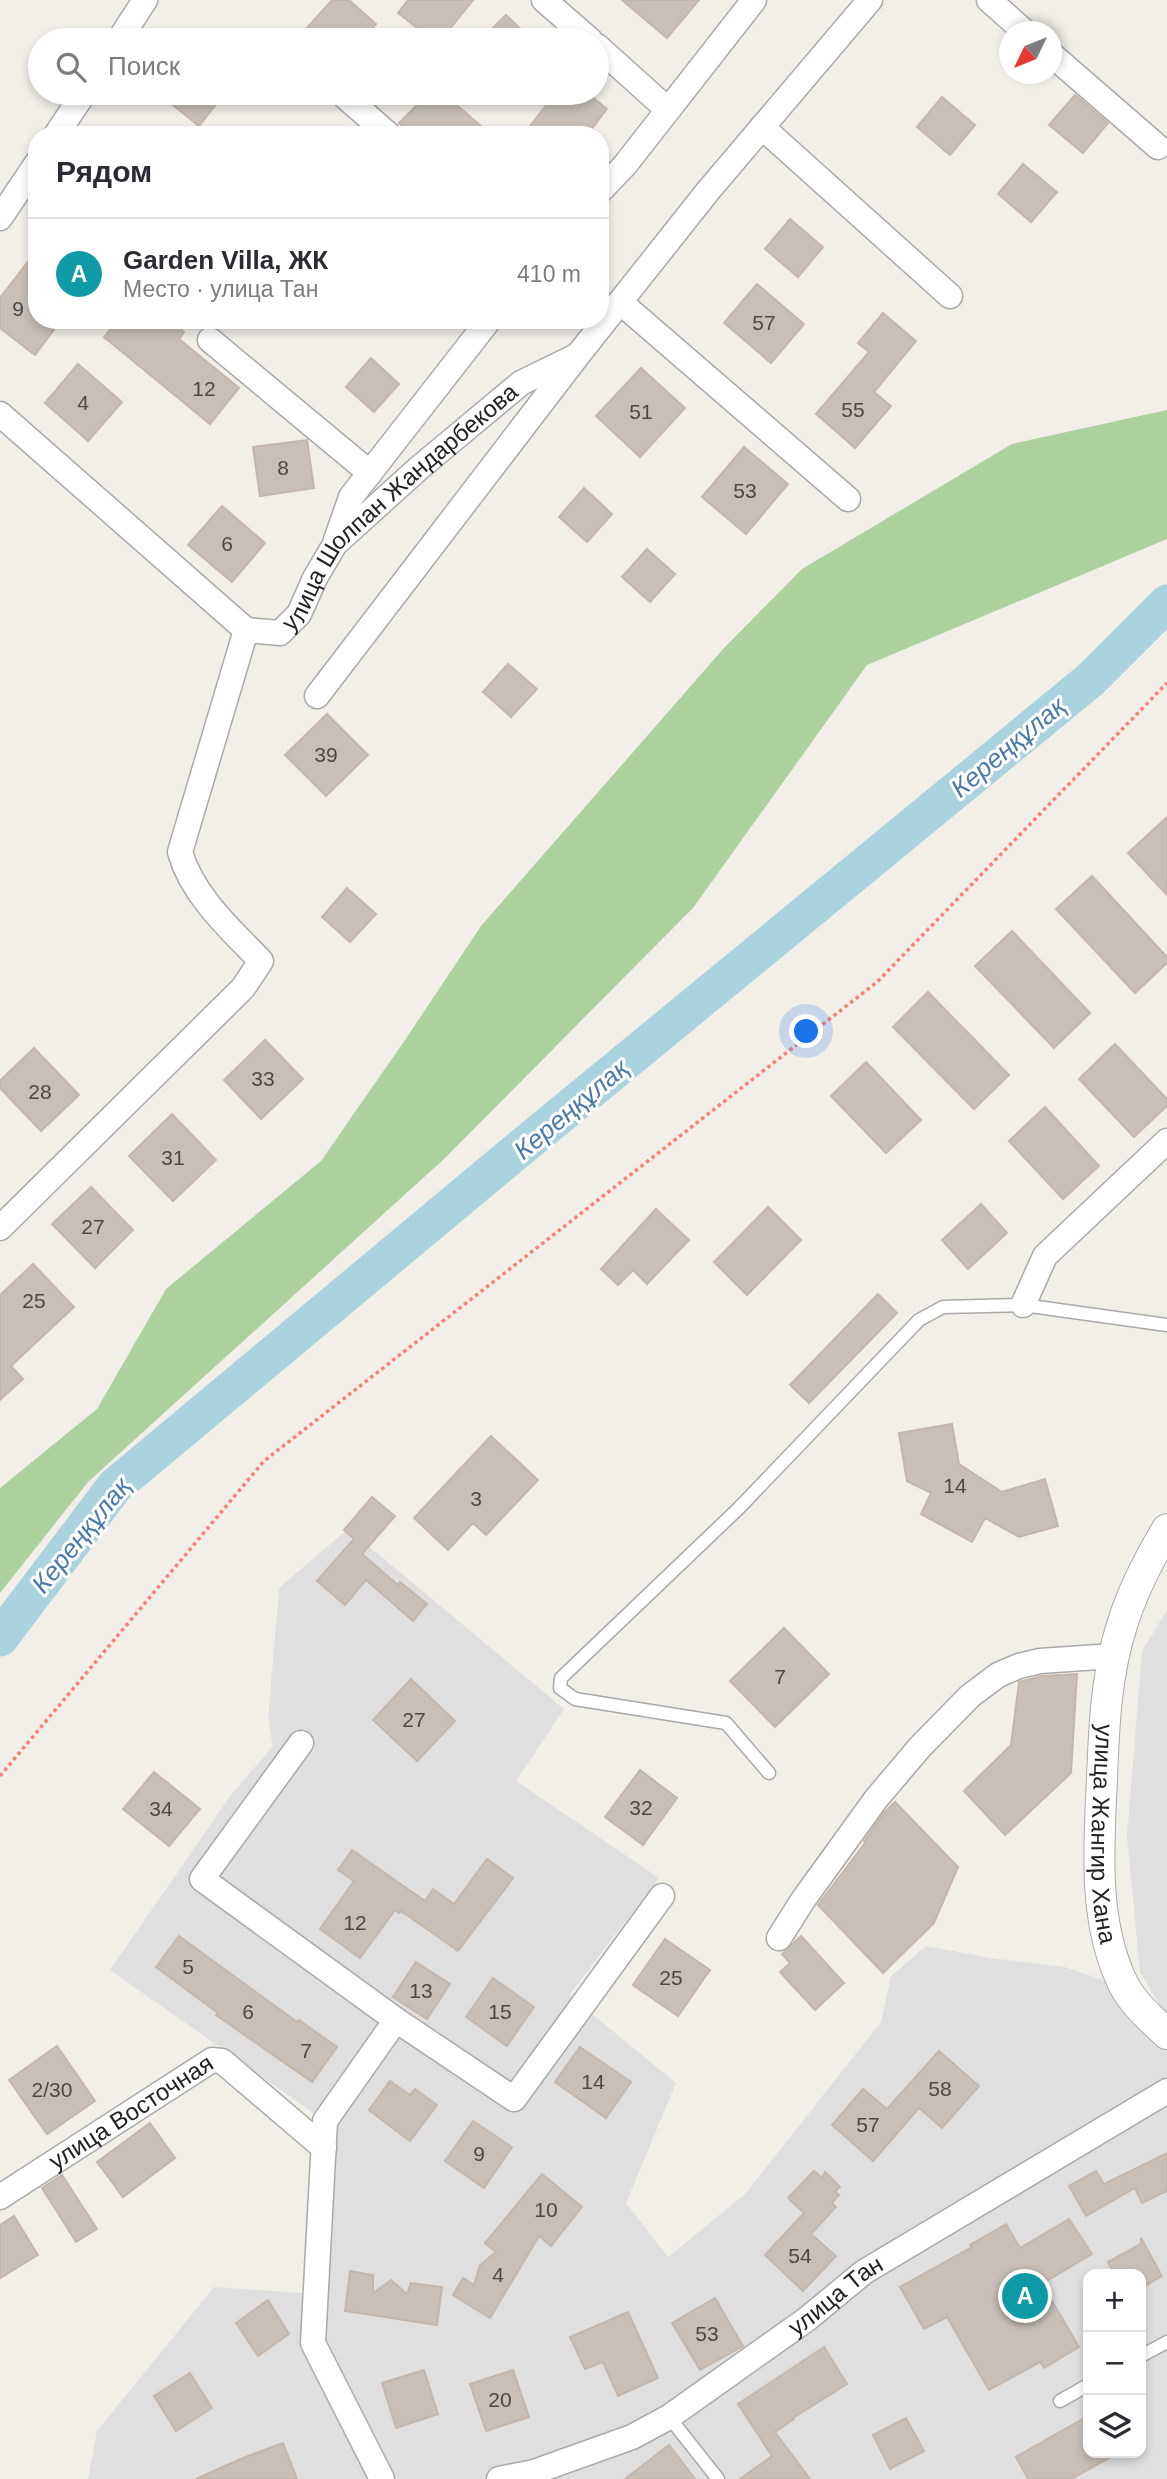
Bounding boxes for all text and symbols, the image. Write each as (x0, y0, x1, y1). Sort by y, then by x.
north arrow (999, 21, 1062, 84)
search box (28, 28, 609, 105)
icon: search (52, 48, 90, 86)
text: Поиск (108, 51, 180, 81)
text: Рядом (56, 155, 152, 188)
text: Garden Villa, ЖК (123, 245, 328, 275)
text: A (71, 261, 87, 287)
text: 410 m (517, 261, 581, 287)
text: Место · улица Тан (123, 276, 318, 302)
house number: 9 (12, 297, 24, 320)
house number: 57 (752, 311, 776, 334)
house number: 12 (192, 377, 216, 400)
street label: улица Шолпан Жандарбекова (276, 377, 523, 636)
house number: 4 (77, 391, 89, 414)
house number: 55 (841, 398, 865, 421)
house number: 51 (629, 400, 653, 423)
house number: 8 (277, 456, 289, 479)
house number: 53 (733, 479, 757, 502)
house number: 6 (221, 532, 233, 555)
water label: Кереңқұлақ (945, 690, 1072, 803)
house number: 39 (314, 743, 338, 766)
your location (789, 1014, 823, 1048)
water label: Кереңқұлақ (508, 1052, 635, 1165)
house number: 33 (251, 1067, 275, 1090)
house number: 28 (28, 1080, 52, 1103)
house number: 31 (161, 1146, 185, 1169)
house number: 27 (81, 1215, 105, 1238)
house number: 25 (22, 1289, 46, 1312)
water label: Кереңқұлақ (25, 1470, 138, 1599)
house number: 14 (943, 1474, 967, 1497)
house number: 3 (470, 1487, 482, 1510)
house number: 7 (774, 1665, 786, 1688)
house number: 27 (402, 1708, 426, 1731)
street label: улица Жангир Хана (1086, 1723, 1122, 1947)
house number: 32 (629, 1796, 653, 1819)
house number: 34 (149, 1797, 173, 1820)
house number: 12 (343, 1911, 367, 1934)
house number: 5 (182, 1955, 194, 1978)
house number: 25 (659, 1966, 683, 1989)
house number: 13 (409, 1979, 433, 2002)
house number: 6 (242, 2000, 254, 2023)
house number: 15 (488, 2000, 512, 2023)
house number: 7 (300, 2039, 312, 2062)
street label: улица Восточная (44, 2049, 218, 2175)
house number: 14 (581, 2070, 605, 2093)
house number: 58 (928, 2077, 952, 2100)
house number: 2/30 (32, 2078, 72, 2101)
house number: 57 (856, 2113, 880, 2136)
house number: 9 (473, 2142, 485, 2165)
house number: 10 (534, 2198, 558, 2221)
house number: 54 (788, 2244, 812, 2267)
street label: улица Тан (783, 2250, 887, 2341)
house number: 4 (492, 2263, 504, 2286)
map controls (1083, 2269, 1146, 2458)
button: + (1083, 2269, 1146, 2332)
pin: A (1002, 2270, 1048, 2322)
house number: 53 (695, 2322, 719, 2345)
button: − (1083, 2332, 1146, 2395)
house number: 20 (488, 2388, 512, 2411)
button: layers (1083, 2395, 1146, 2458)

